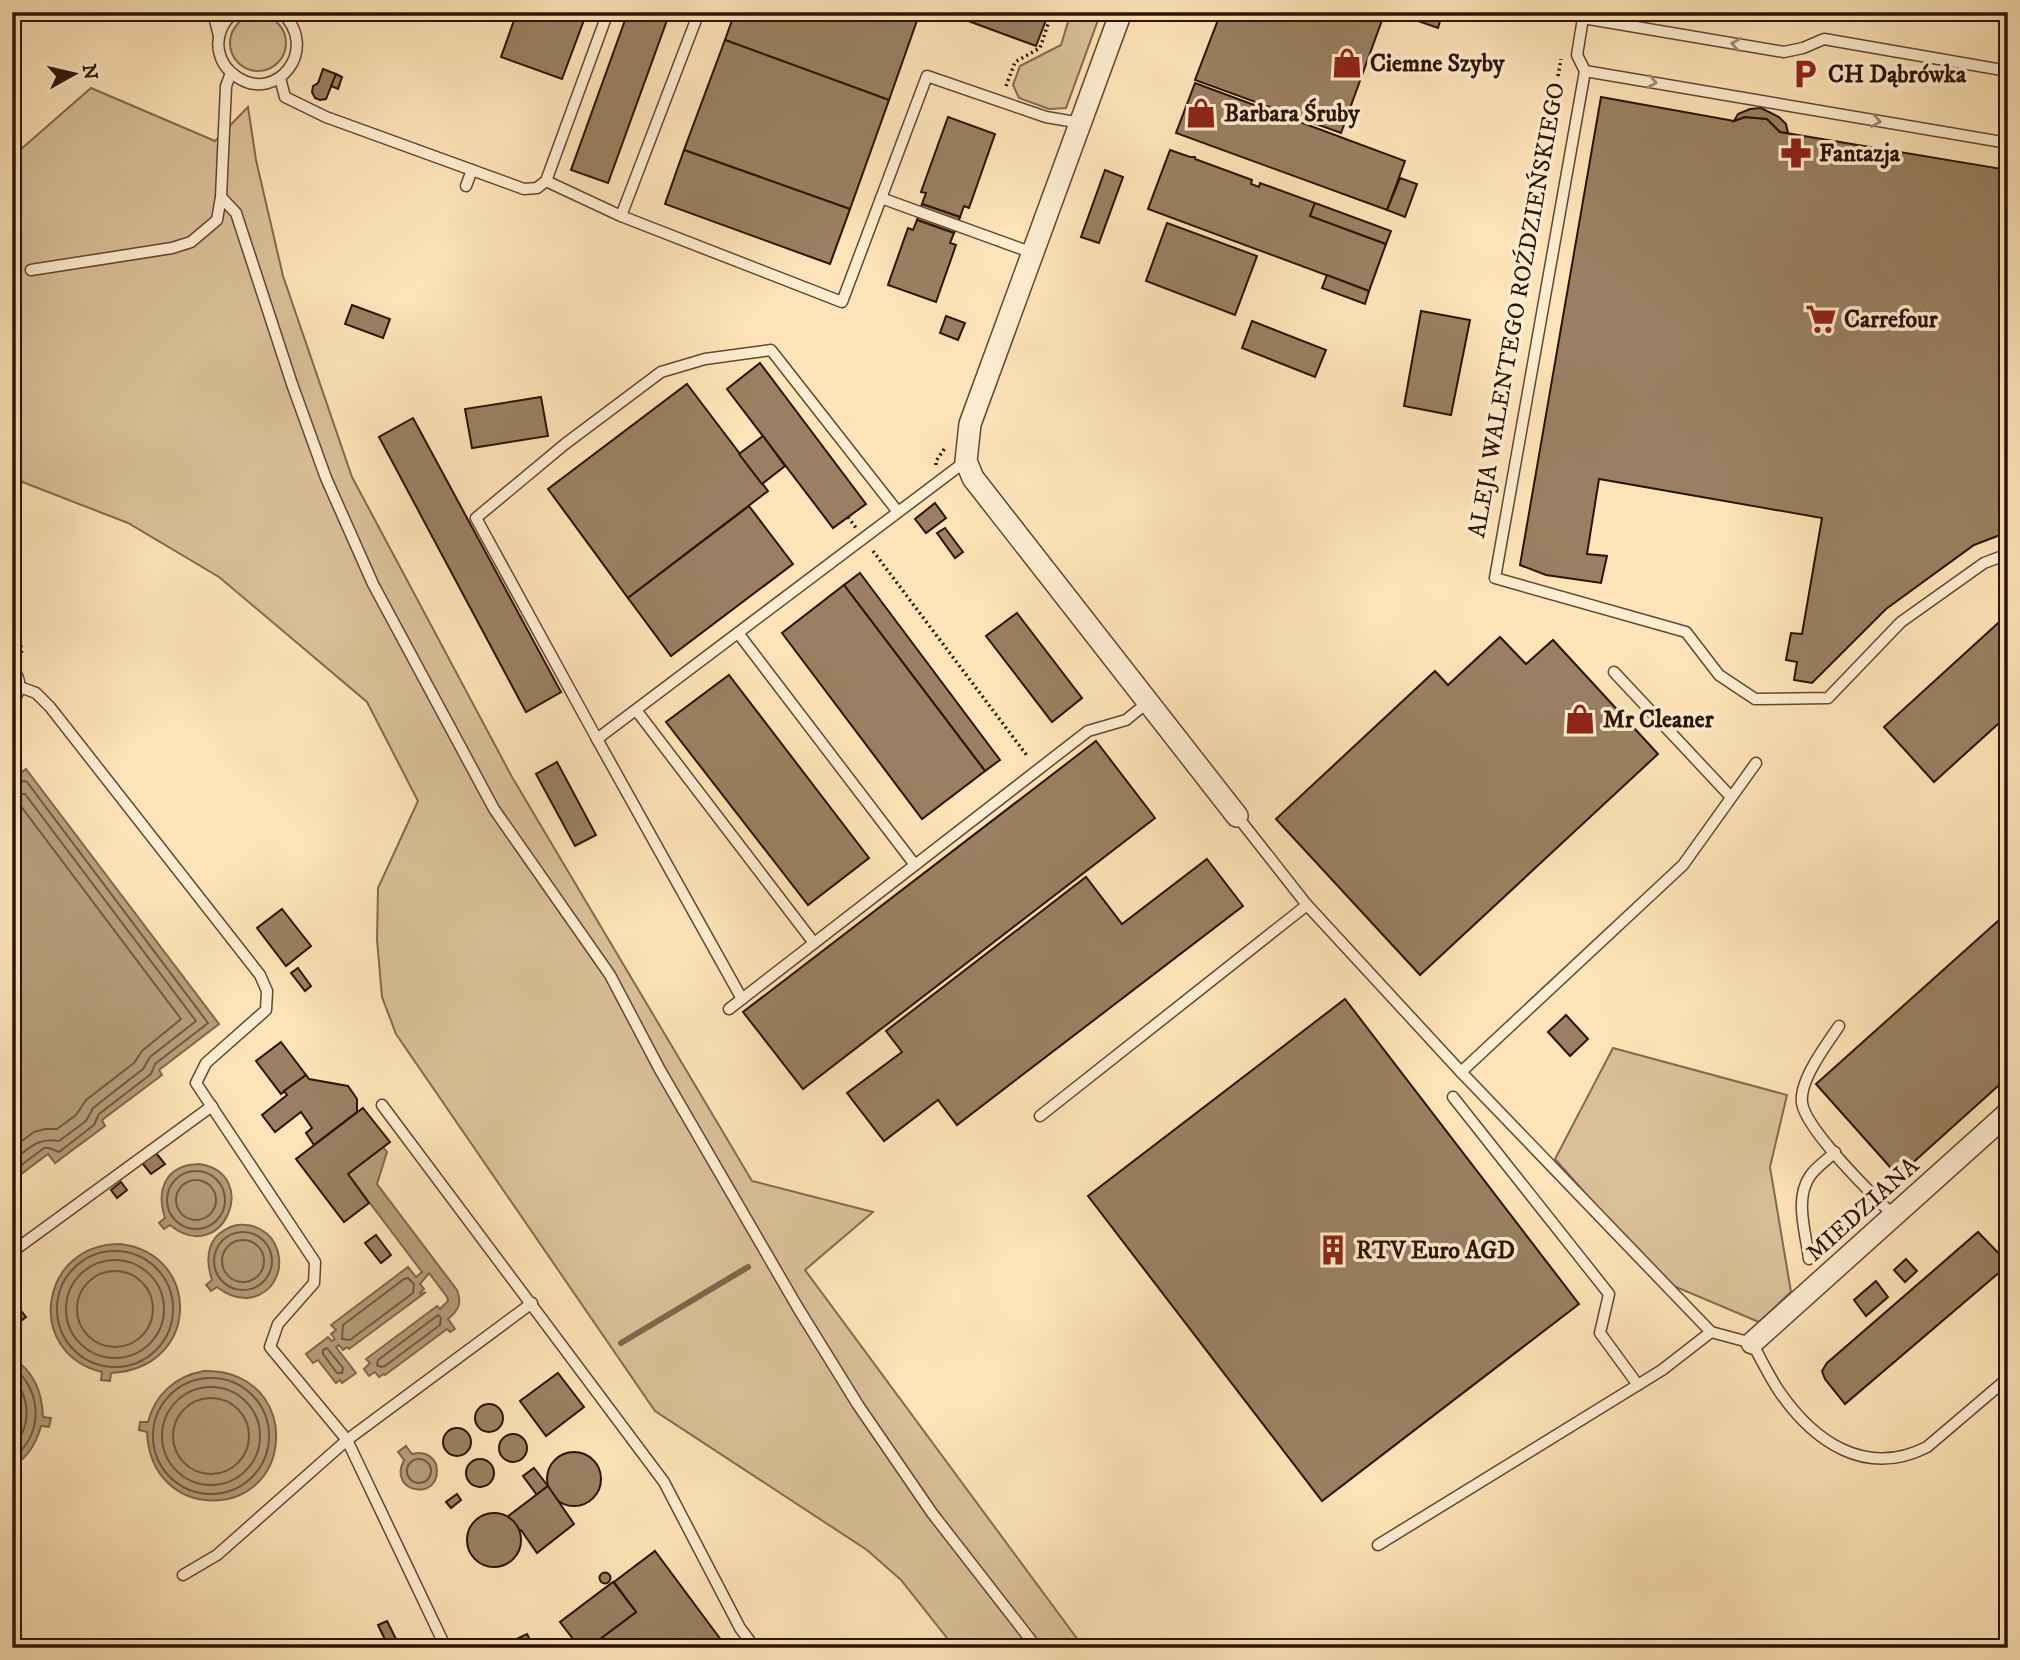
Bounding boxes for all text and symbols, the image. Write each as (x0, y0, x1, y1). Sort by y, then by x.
one-way arrow (1730, 37, 1742, 52)
north arrow (38, 38, 108, 108)
shop icon: Ciemne Szyby (1330, 46, 1364, 80)
place label: Ciemne Szyby (1370, 49, 1505, 79)
parking icon: CH Dąbrówka (1788, 57, 1822, 91)
place label: CH Dąbrówka (1828, 60, 1967, 90)
text: N (77, 63, 102, 82)
one-way arrow (1646, 74, 1658, 89)
street label: ALEJA WALENTEGO ROŹDZIEŃSKIEGO (1461, 80, 1572, 540)
shop icon: Barbara Śruby (1184, 96, 1218, 130)
place label: Barbara Śruby (1224, 98, 1360, 129)
one-way arrow (1870, 112, 1882, 127)
pharmacy icon: Fantazja (1779, 136, 1813, 170)
place label: Fantazja (1819, 139, 1901, 169)
supermarket icon: Carrefour (1804, 302, 1838, 336)
place label: Carrefour (1844, 305, 1939, 335)
shop icon: Mr Cleaner (1563, 702, 1597, 736)
place label: Mr Cleaner (1603, 705, 1715, 735)
street label: MIEDZIANA (1800, 1151, 1926, 1268)
building icon: RTV Euro AGD (1316, 1233, 1350, 1267)
place label: RTV Euro AGD (1356, 1236, 1515, 1266)

